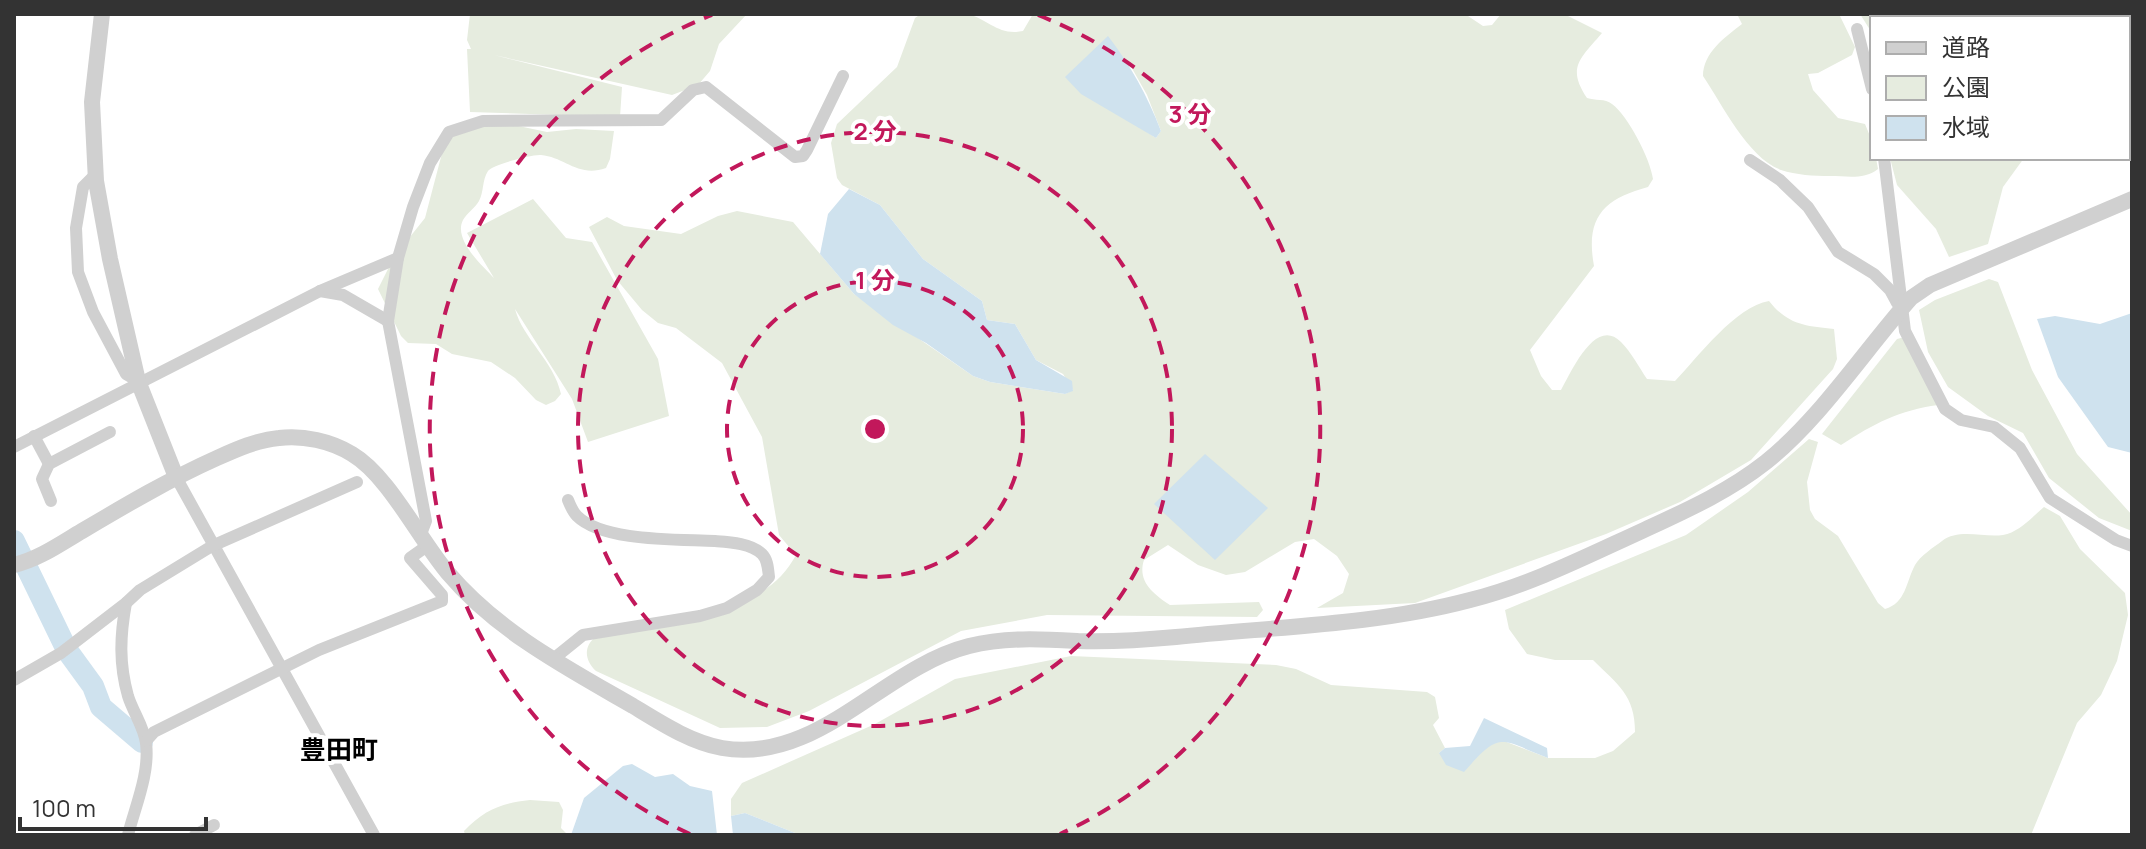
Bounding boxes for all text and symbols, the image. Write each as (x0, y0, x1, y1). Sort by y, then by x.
legend (1870, 16, 2130, 160)
text: 道路 (1942, 30, 1990, 63)
text: 公園 (1942, 70, 1990, 103)
text: 3 分 (1169, 97, 1211, 130)
text: 水域 (1942, 110, 1990, 143)
text: 2 分 (853, 114, 897, 147)
text: 1 分 (855, 263, 895, 296)
centre of rings (861, 415, 889, 443)
district label: 豊田町 (300, 731, 378, 767)
scale bar (20, 781, 206, 831)
text: 100 m (32, 791, 96, 824)

